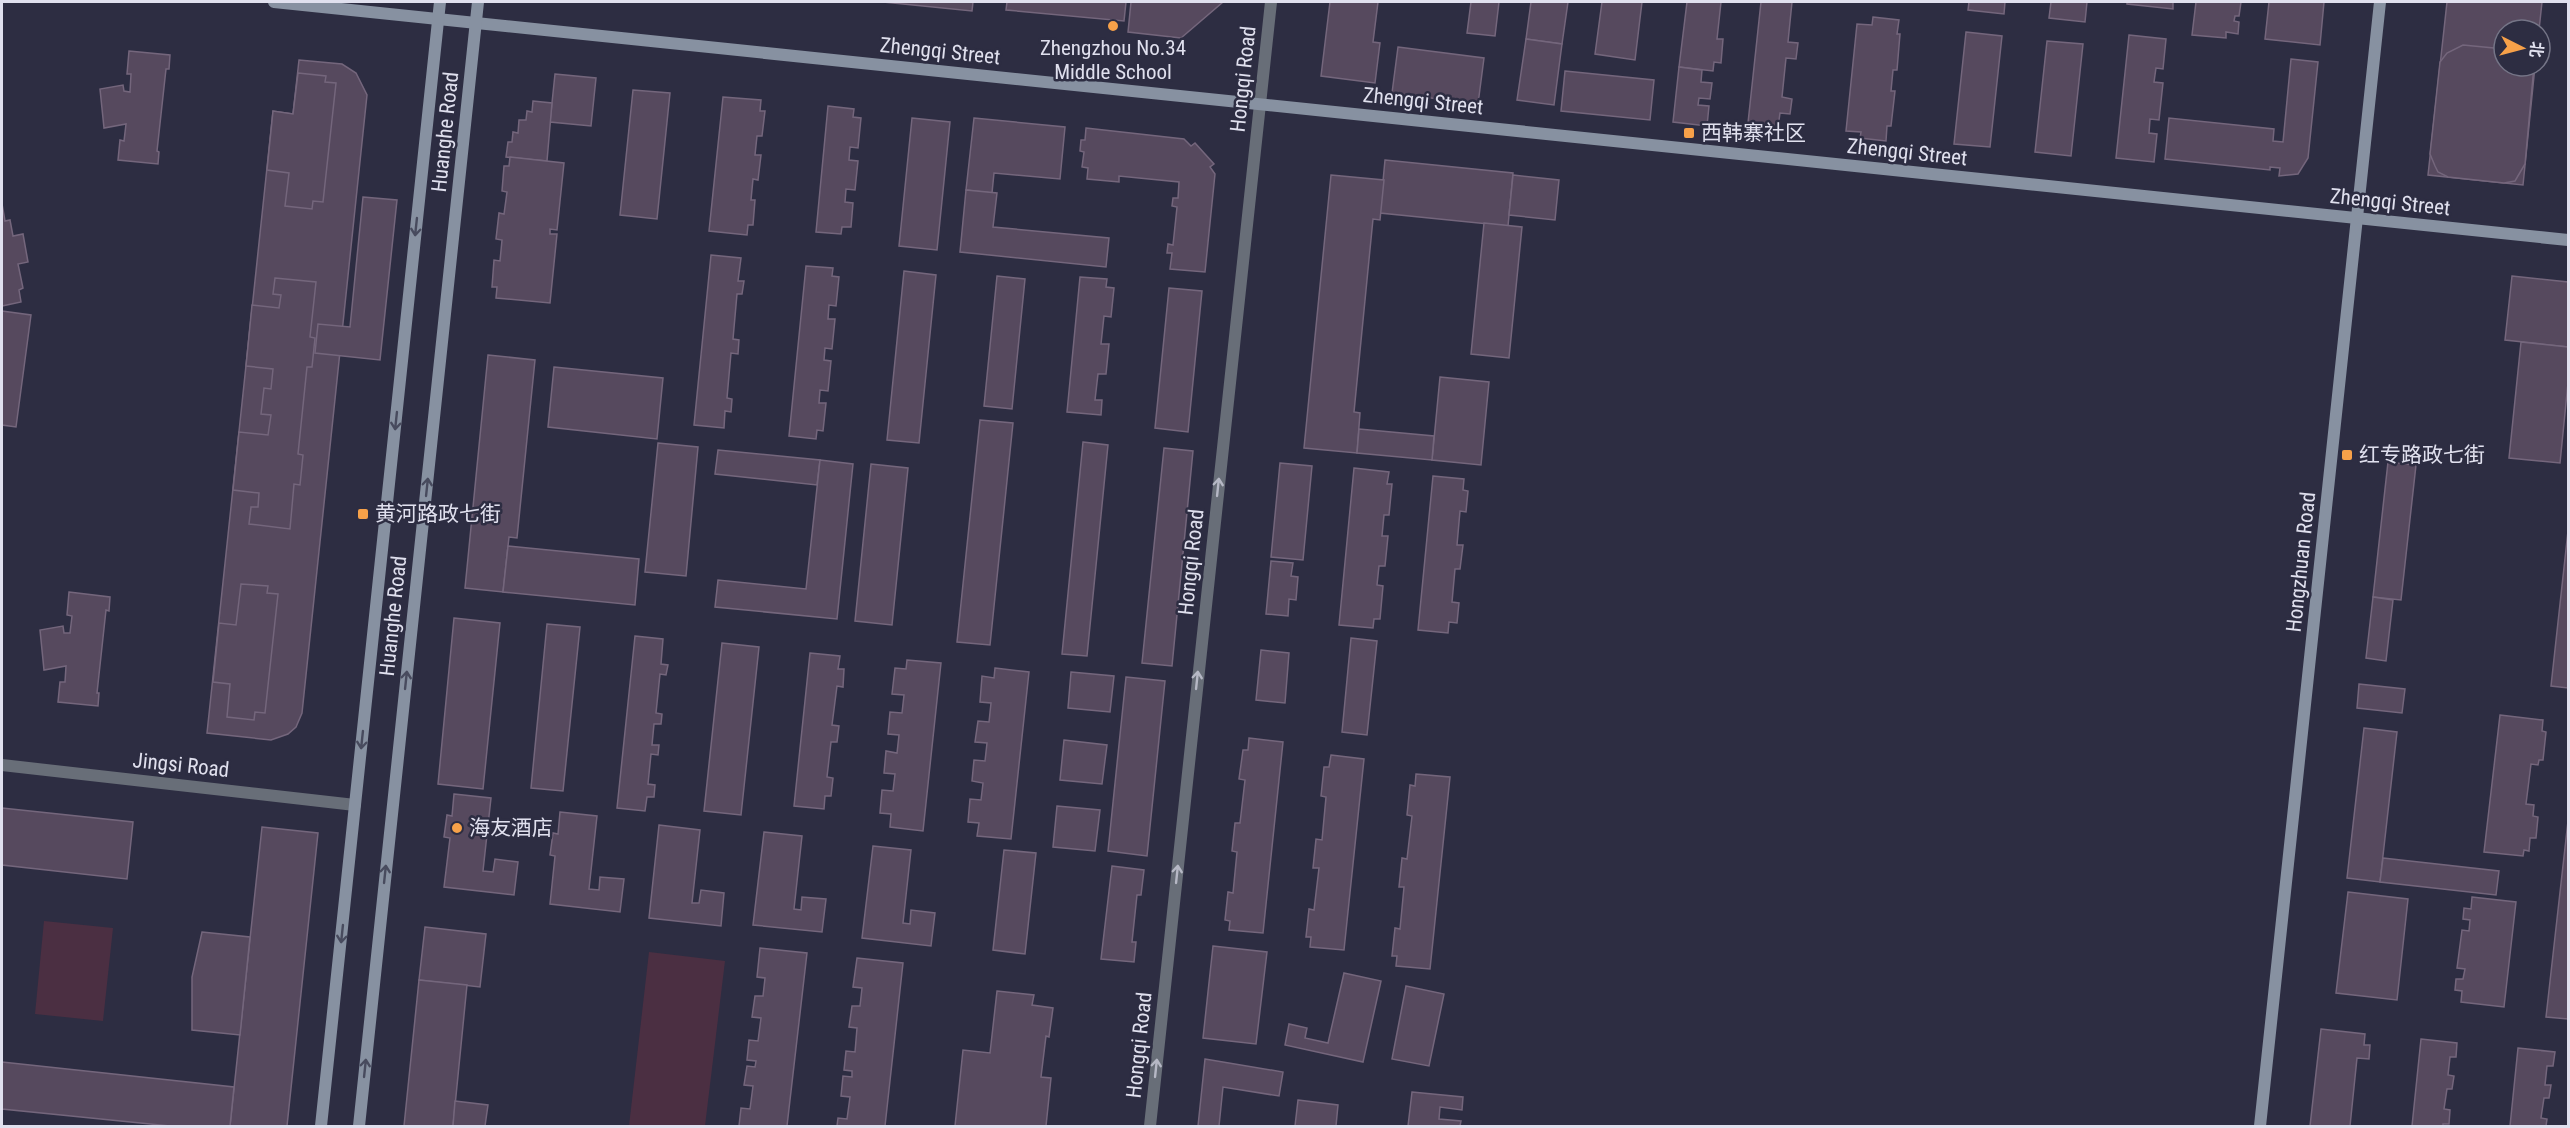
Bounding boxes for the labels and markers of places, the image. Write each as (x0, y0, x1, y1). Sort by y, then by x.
marker: Zhengzhou No.34 Middle School (1106, 19, 1120, 33)
place label: Zhengzhou No.34 Middle School (1040, 36, 1186, 84)
place label: 西韩寨社区 (1701, 121, 1806, 145)
marker: 西韩寨社区 (1682, 126, 1696, 140)
place label: 红专路政七街 (2359, 443, 2485, 467)
marker: 红专路政七街 (2340, 448, 2354, 462)
place label: 黄河路政七街 (375, 502, 501, 526)
marker: 黄河路政七街 (356, 507, 370, 521)
place label: 海友酒店 (469, 816, 553, 840)
marker: 海友酒店 (450, 821, 464, 835)

